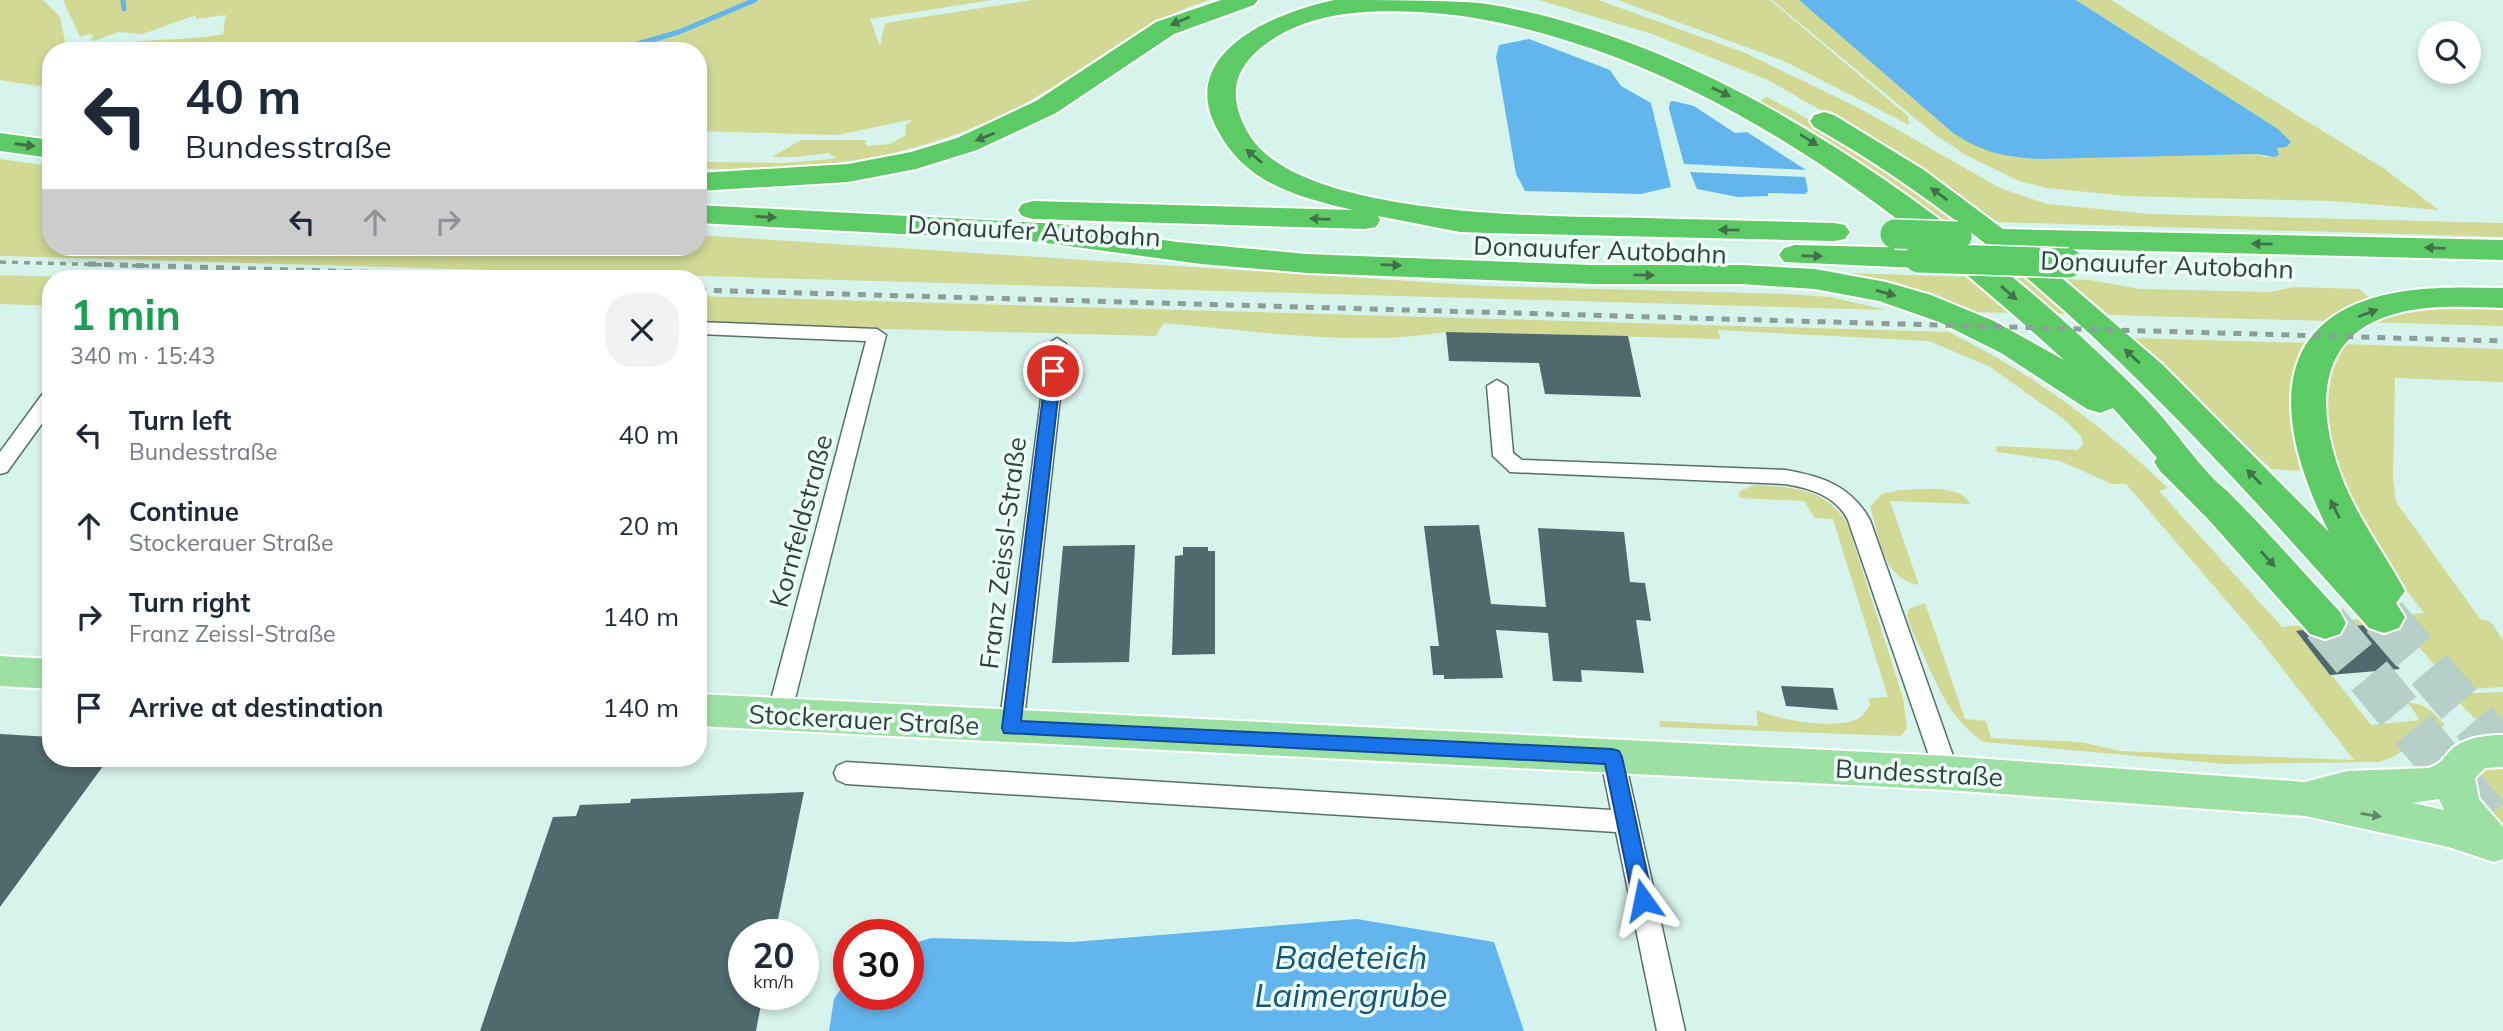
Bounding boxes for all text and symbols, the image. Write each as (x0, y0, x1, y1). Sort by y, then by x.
one-way arrow (1170, 16, 1191, 27)
map controls (2418, 21, 2481, 84)
button: search (2418, 21, 2481, 84)
text: 40 m (185, 65, 301, 126)
icon: left (70, 70, 161, 161)
one-way arrow (1711, 87, 1731, 98)
text: Bundesstraße (185, 126, 392, 166)
one-way arrow (974, 131, 995, 142)
one-way arrow (1800, 134, 1819, 146)
one-way arrow (15, 140, 37, 151)
one-way arrow (1246, 149, 1263, 164)
one-way arrow (1930, 187, 1948, 201)
icon: left (283, 203, 321, 241)
icon: ahead (356, 203, 394, 241)
icon: right (429, 203, 467, 241)
street label: Donauufer Autobahn (907, 207, 1161, 254)
one-way arrow (756, 212, 778, 223)
one-way arrow (1309, 213, 1331, 225)
one-way arrow (1718, 224, 1740, 236)
street label: Donauufer Autobahn (1473, 229, 1727, 270)
one-way arrow (2250, 238, 2272, 250)
one-way arrow (2424, 243, 2446, 254)
street label: Donauufer Autobahn (2040, 244, 2294, 285)
one-way arrow (1801, 250, 1823, 261)
one-way arrow (1380, 260, 1402, 271)
one-way arrow (1633, 269, 1655, 281)
one-way arrow (2000, 285, 2018, 301)
text: 1 min (70, 288, 181, 341)
one-way arrow (1875, 288, 1897, 299)
button: close (605, 293, 679, 367)
one-way arrow (2358, 307, 2379, 318)
text: 340 m · 15:43 (70, 341, 215, 370)
pin (1023, 341, 1083, 401)
one-way arrow (2123, 348, 2141, 364)
icon: arrive (1034, 352, 1072, 390)
text: Turn left (129, 404, 231, 437)
icon: left (70, 416, 108, 454)
text: 40 m (618, 418, 679, 451)
street label: Kornfeldstraße (762, 431, 839, 611)
street label: Franz Zeissl-Straße (972, 435, 1033, 671)
text: Bundesstraße (129, 437, 278, 466)
one-way arrow (2247, 469, 2263, 486)
text: Continue (129, 495, 239, 528)
one-way arrow (2330, 499, 2341, 519)
icon: ahead (70, 507, 108, 545)
text: 20 m (618, 509, 679, 542)
text: Stockerauer Straße (129, 528, 333, 557)
one-way arrow (2260, 550, 2276, 568)
text: Turn right (129, 586, 250, 619)
icon: right (70, 598, 108, 636)
text: 140 m (603, 600, 679, 633)
text: Franz Zeissl-Straße (129, 619, 336, 648)
icon: arrive (70, 689, 108, 727)
text: Arrive at destination (129, 691, 384, 724)
text: 140 m (603, 691, 679, 724)
street label: Stockerauer Straße (748, 697, 980, 742)
street label: Bundesstraße (1834, 752, 2004, 793)
one-way arrow (2360, 810, 2382, 821)
position arrow (1606, 863, 1680, 937)
speed limit sign: 30 (833, 919, 924, 1010)
text: 20 (752, 933, 795, 977)
water label: Badeteich Laimergrube (1254, 936, 1448, 1015)
text: km/h (753, 970, 794, 993)

